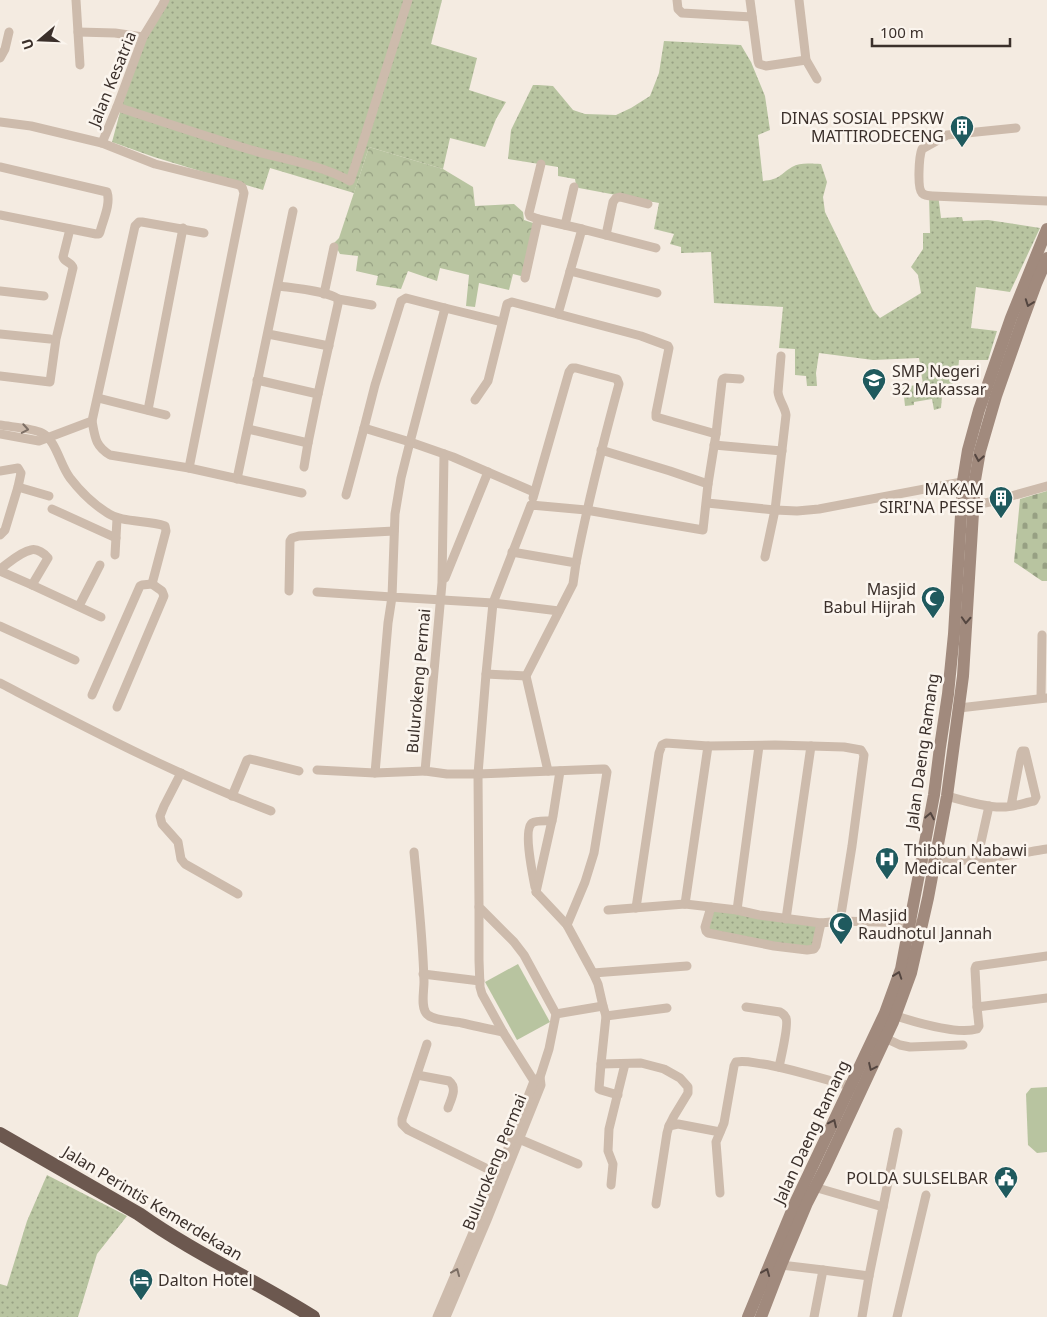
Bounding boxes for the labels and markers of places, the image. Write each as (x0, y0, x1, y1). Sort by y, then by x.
place label: DINAS SOSIAL PPSKW MATTIRODECENG (780, 107, 944, 147)
building icon: DINAS SOSIAL PPSKW MATTIRODECENG (949, 114, 975, 148)
place label: SMP Negeri 32 Makassar (892, 360, 987, 400)
school or university icon: SMP Negeri 32 Makassar (861, 367, 887, 401)
place label: MAKAM SIRI'NA PESSE (879, 478, 984, 518)
building icon: MAKAM SIRI'NA PESSE (988, 485, 1014, 519)
place label: Masjid Babul Hijrah (823, 578, 916, 618)
mosque icon: Masjid Babul Hijrah (920, 585, 946, 619)
place label: Thibbun Nabawi Medical Center (904, 839, 1027, 879)
hospital icon: Thibbun Nabawi Medical Center (874, 846, 900, 880)
place label: Masjid Raudhotul Jannah (858, 904, 992, 944)
mosque icon: Masjid Raudhotul Jannah (828, 911, 854, 945)
public building icon: POLDA SULSELBAR (993, 1165, 1019, 1199)
place label: POLDA SULSELBAR (846, 1167, 988, 1189)
hotel icon: Dalton Hotel (128, 1267, 154, 1301)
place label: Dalton Hotel (158, 1269, 253, 1291)

